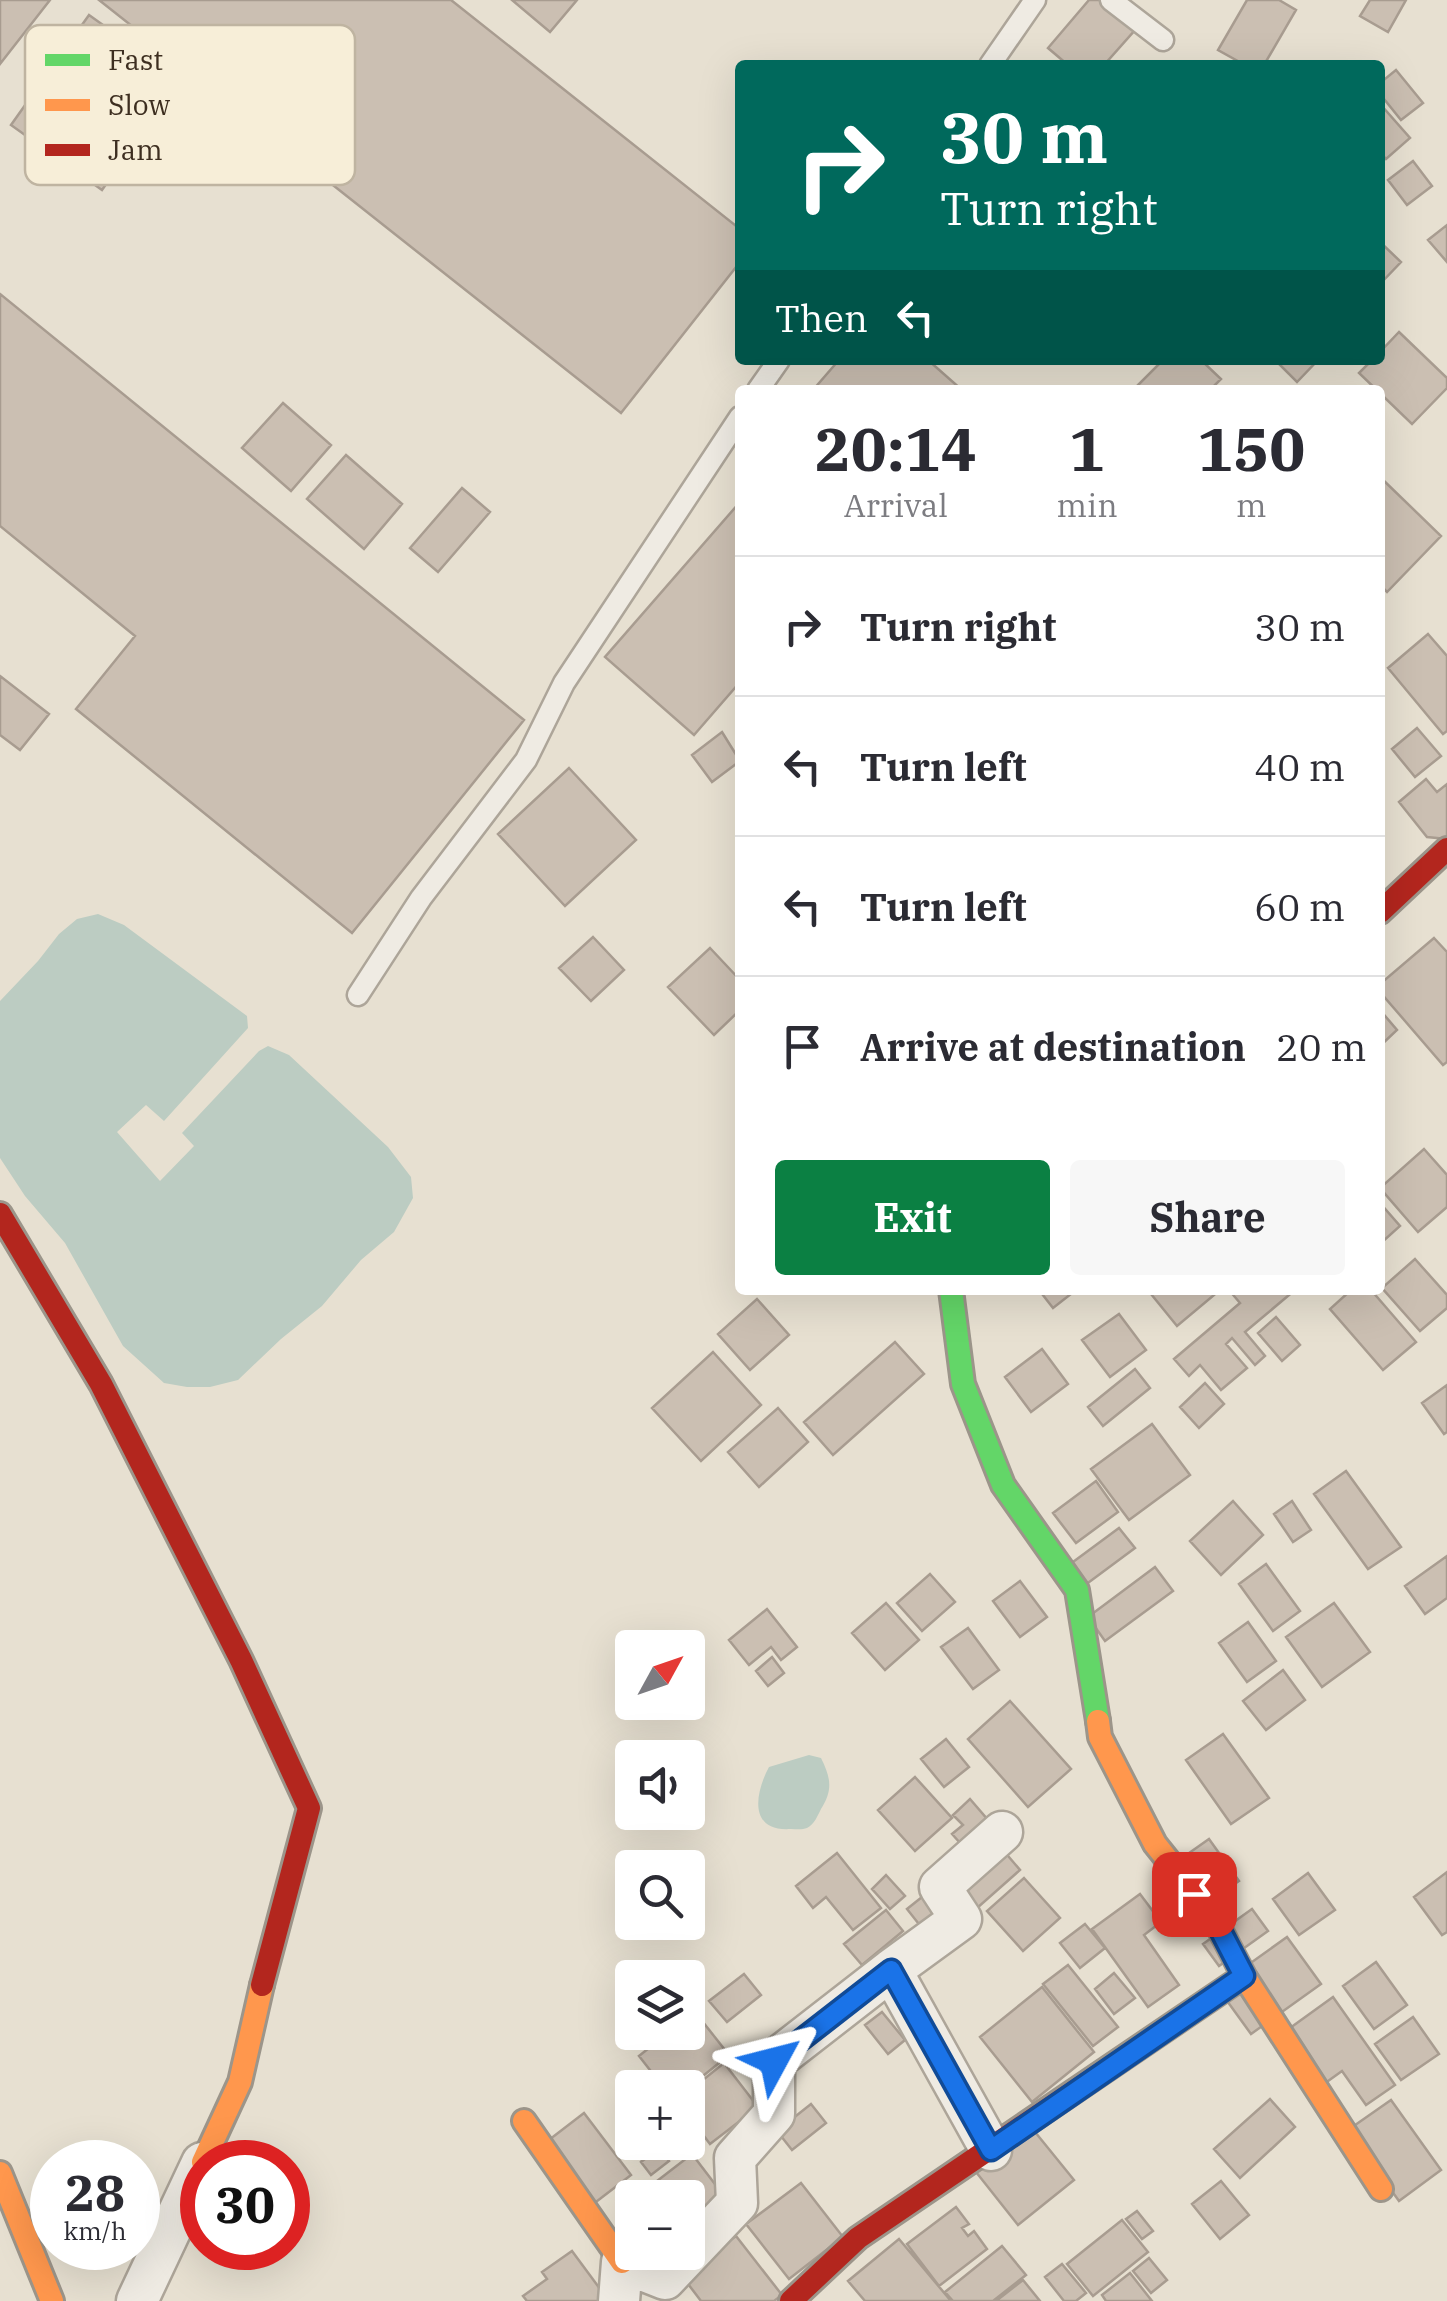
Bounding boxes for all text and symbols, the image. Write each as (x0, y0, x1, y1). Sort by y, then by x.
legend (25, 25, 355, 185)
text: Fast (108, 41, 163, 78)
text: Slow (108, 86, 170, 123)
text: 30 m (940, 91, 1108, 182)
icon: right (775, 100, 905, 230)
text: Jam (108, 131, 163, 168)
text: Turn right (940, 179, 1158, 237)
icon: left (888, 290, 943, 345)
text: Then (775, 293, 868, 342)
text: 20:14 (815, 409, 977, 488)
text: 1 (1069, 409, 1105, 488)
text: 150 (1197, 409, 1305, 488)
text: Arrival (844, 484, 948, 526)
text: min (1057, 484, 1118, 526)
text: m (1236, 484, 1267, 526)
icon: right (775, 599, 830, 654)
text: Turn right (860, 602, 1056, 651)
text: 30 m (1254, 602, 1345, 651)
icon: left (775, 739, 830, 794)
text: Turn left (860, 742, 1027, 791)
text: 40 m (1254, 742, 1345, 791)
icon: left (775, 879, 830, 934)
text: Turn left (860, 882, 1027, 931)
text: 60 m (1254, 882, 1345, 931)
icon: arrive (775, 1019, 830, 1074)
text: Arrive at destination (860, 1022, 1246, 1071)
text: 20 m (1276, 1022, 1367, 1071)
button: Exit (775, 1160, 1050, 1275)
button: Share (1070, 1160, 1345, 1275)
north arrow (615, 1630, 705, 1720)
map controls (615, 1630, 705, 2270)
button: sound (615, 1740, 705, 1830)
button: search (615, 1850, 705, 1940)
pin (1152, 1852, 1237, 1937)
icon: arrive (1167, 1867, 1222, 1922)
button: layers (615, 1960, 705, 2050)
position arrow (722, 2009, 826, 2113)
button: + (615, 2070, 705, 2160)
speed limit sign: 30 (180, 2140, 310, 2270)
text: 28 (65, 2160, 125, 2225)
button: − (615, 2180, 705, 2270)
text: km/h (63, 2214, 127, 2247)

